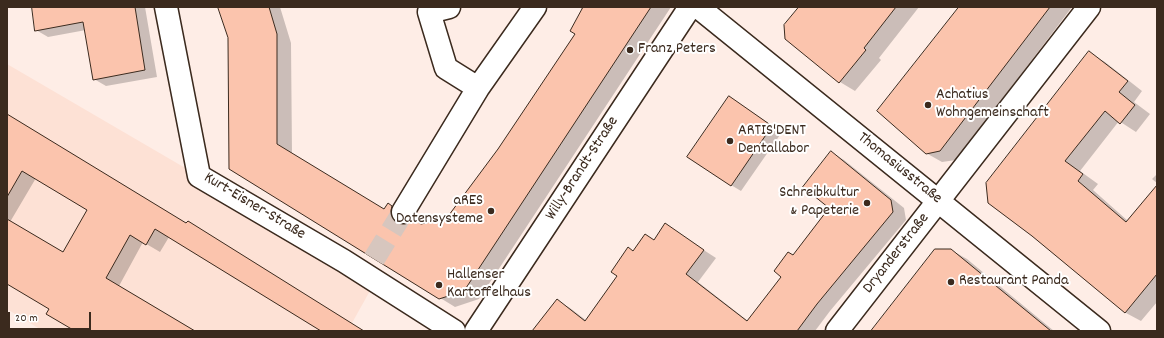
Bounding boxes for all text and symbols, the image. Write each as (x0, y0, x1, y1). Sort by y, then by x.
place label: Franz Peters (638, 40, 716, 60)
marker: Franz Peters (625, 45, 635, 55)
place label: Achatius Wohngemeinschaft (936, 86, 1049, 124)
marker: Achatius Wohngemeinschaft (923, 100, 933, 110)
street label: Willy-Brandt-Straße (542, 113, 624, 225)
place label: ARTIS'DENT Dentallabor (738, 122, 809, 160)
street label: Thomasiusstraße (853, 129, 945, 209)
marker: ARTIS'DENT Dentallabor (725, 136, 735, 146)
street label: Kurt-Eisner-Straße (200, 169, 308, 245)
place label: Schreibkultur & Papeterie (779, 184, 859, 222)
place label: aRES Datensysteme (396, 192, 483, 230)
marker: Schreibkultur & Papeterie (862, 198, 872, 208)
marker: aRES Datensysteme (486, 206, 496, 216)
street label: Dryanderstraße (860, 210, 934, 298)
place label: Hallenser Kartoffelhaus (447, 266, 531, 304)
place label: Restaurant Panda (959, 272, 1068, 292)
marker: Restaurant Panda (946, 277, 956, 287)
marker: Hallenser Kartoffelhaus (434, 280, 444, 290)
scale bar (10, 304, 93, 330)
text: 20 m (15, 310, 38, 327)

